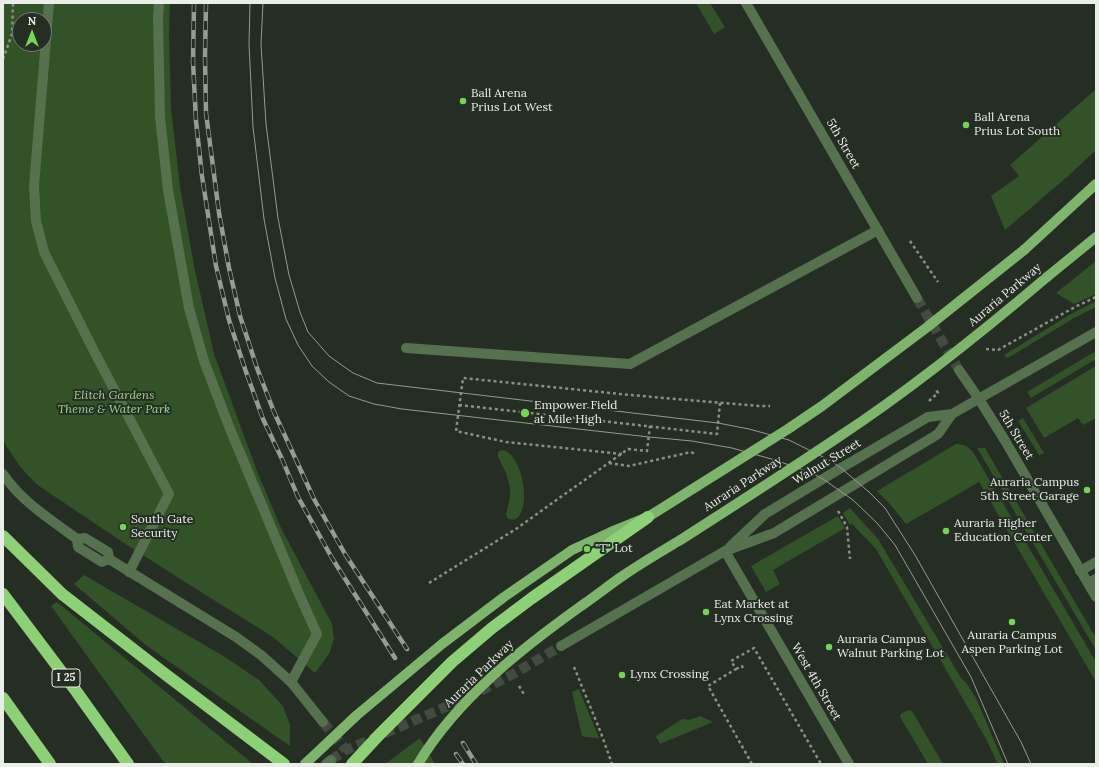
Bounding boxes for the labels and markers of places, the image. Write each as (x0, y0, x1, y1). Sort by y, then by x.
place label: Ball Arena Prius Lot West (471, 87, 553, 115)
marker: Ball Arena Prius Lot West (458, 96, 468, 106)
place label: Ball Arena Prius Lot South (974, 111, 1060, 139)
marker: Ball Arena Prius Lot South (961, 120, 971, 130)
place label: Empower Field at Mile High (534, 399, 617, 427)
marker: Empower Field at Mile High (519, 407, 531, 419)
place label: Auraria Campus 5th Street Garage (981, 476, 1079, 504)
marker: Auraria Campus 5th Street Garage (1082, 485, 1092, 495)
place label: South Gate Security (131, 513, 193, 541)
place label: Auraria Higher Education Center (954, 517, 1052, 545)
marker: South Gate Security (118, 522, 128, 532)
marker: Auraria Higher Education Center (941, 526, 951, 536)
place label: "T" Lot (595, 542, 633, 556)
marker: "T" Lot (582, 544, 592, 554)
place label: Eat Market at Lynx Crossing (714, 598, 793, 626)
marker: Eat Market at Lynx Crossing (701, 607, 711, 617)
marker: Auraria Campus Aspen Parking Lot (1007, 617, 1017, 627)
place label: Auraria Campus Aspen Parking Lot (961, 629, 1063, 657)
place label: Auraria Campus Walnut Parking Lot (837, 633, 944, 661)
marker: Auraria Campus Walnut Parking Lot (824, 642, 834, 652)
place label: Lynx Crossing (630, 668, 709, 682)
marker: Lynx Crossing (617, 670, 627, 680)

